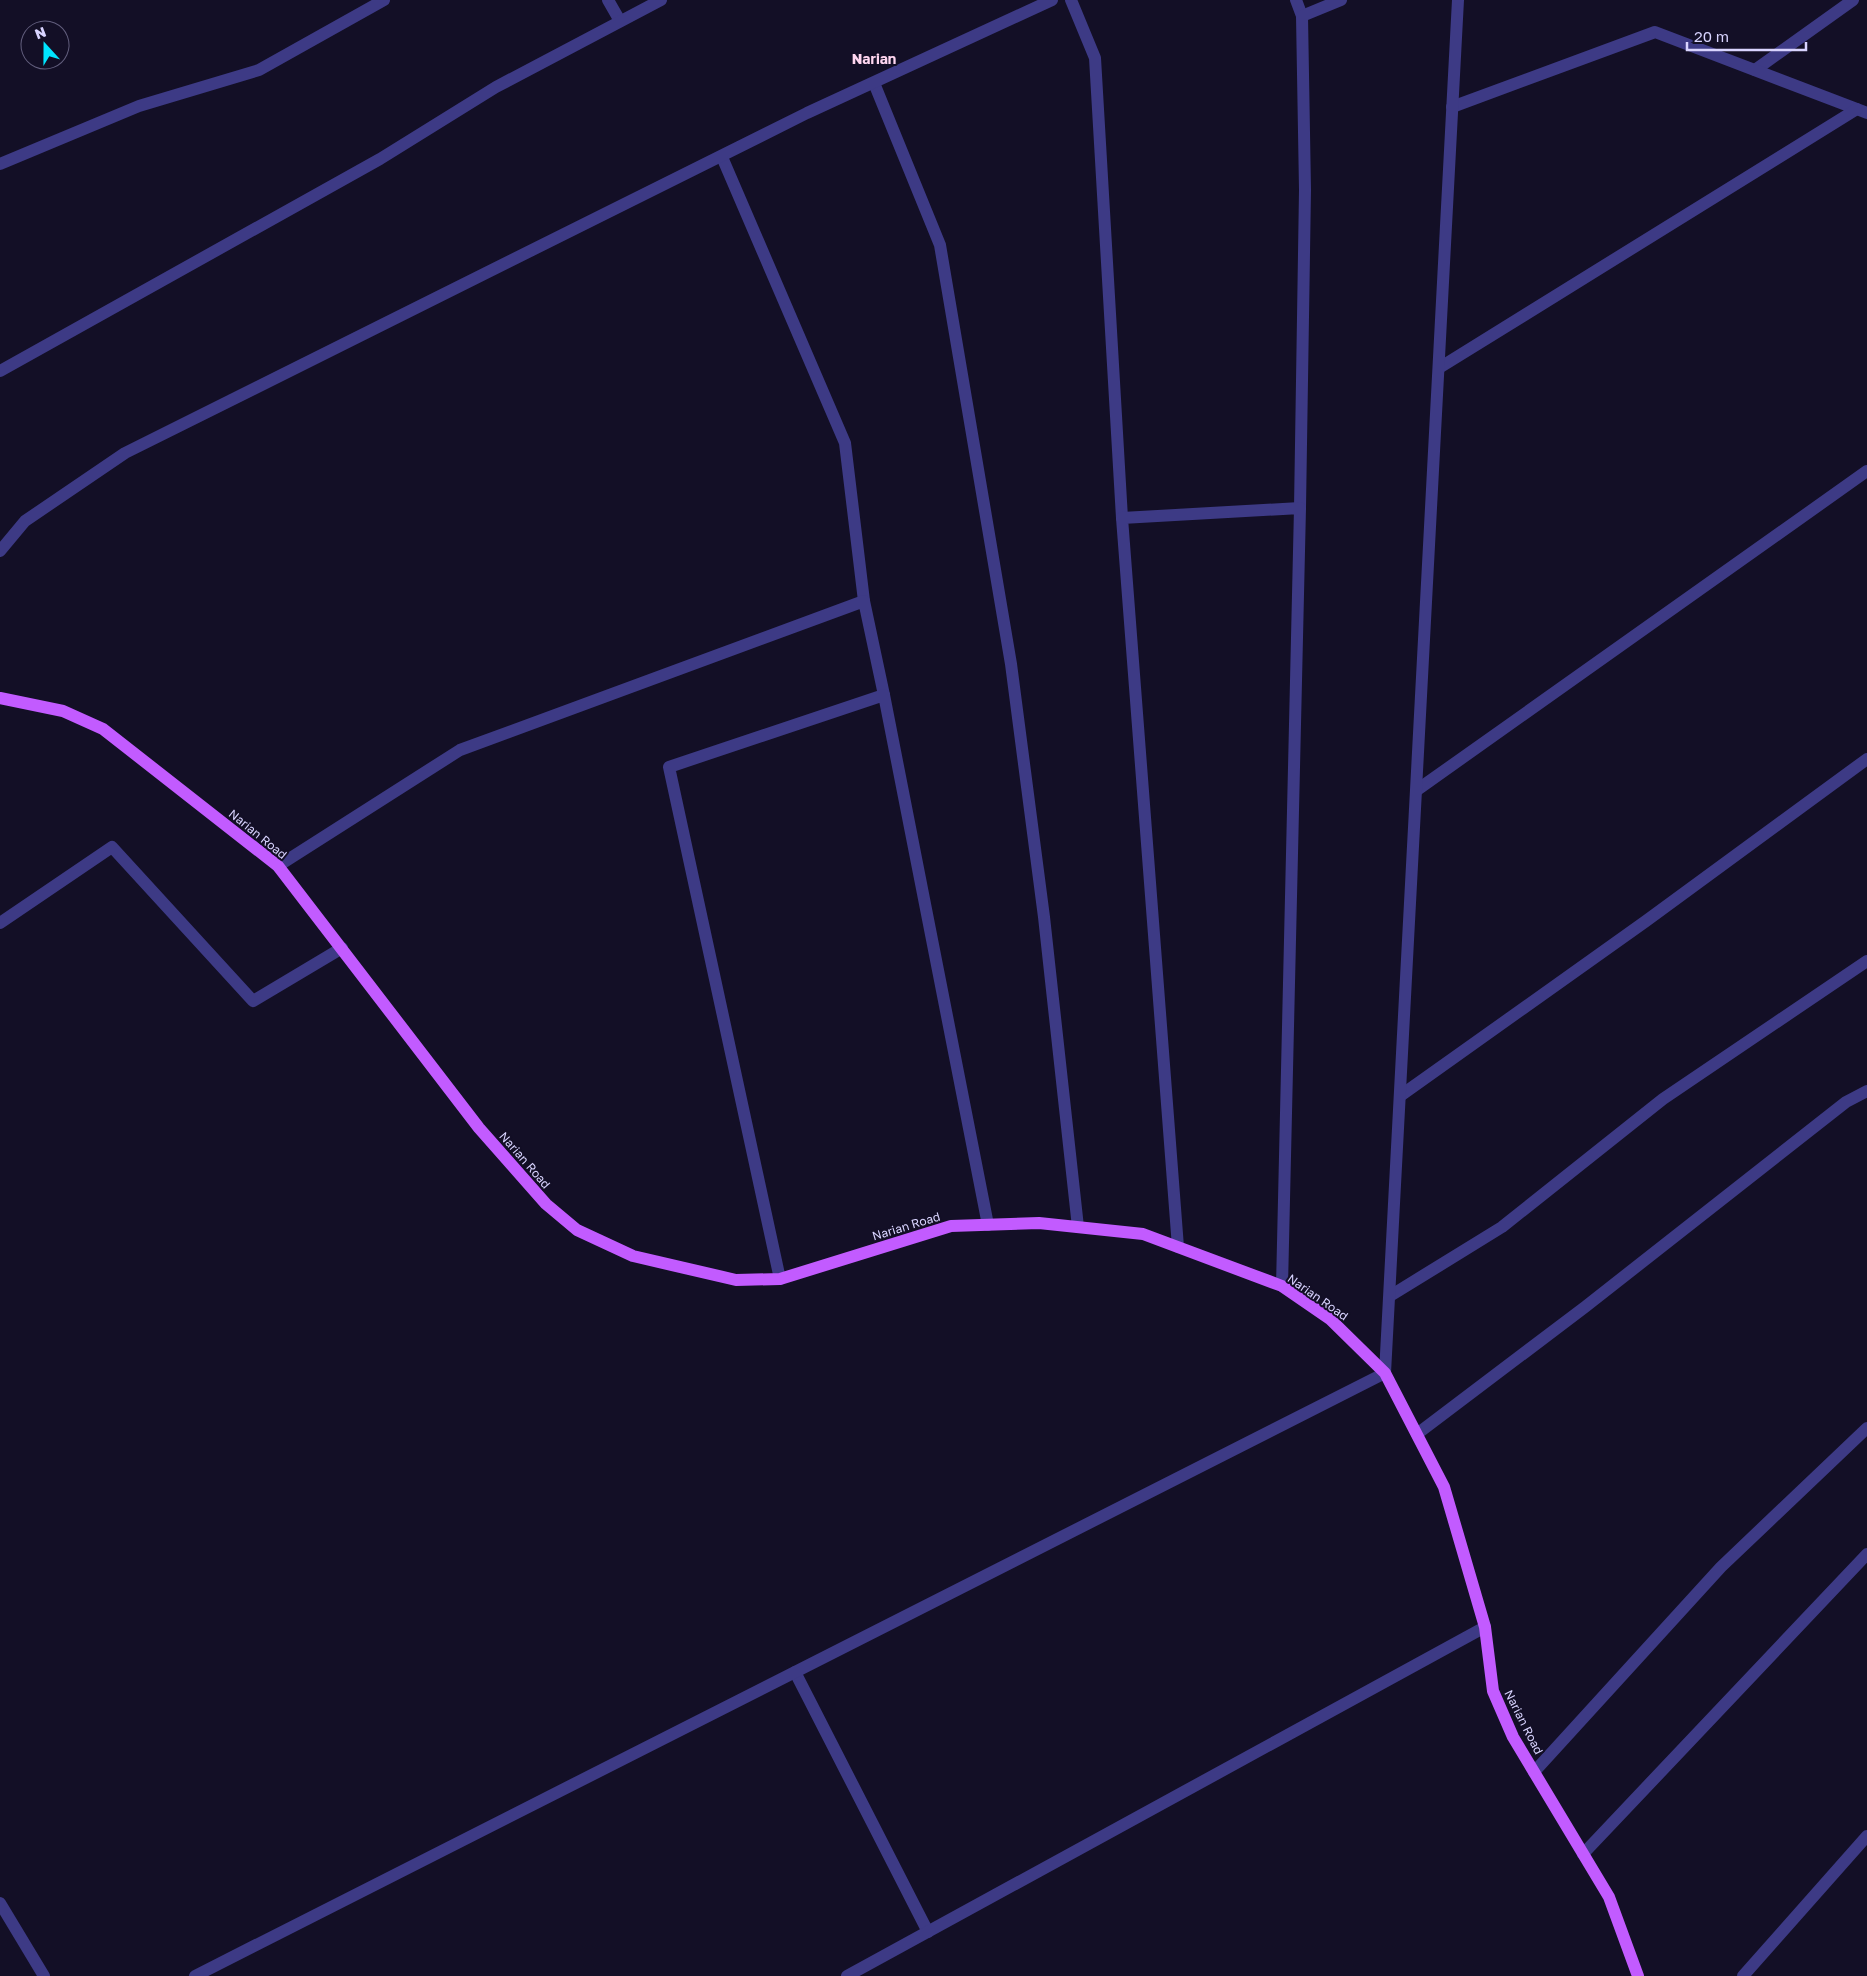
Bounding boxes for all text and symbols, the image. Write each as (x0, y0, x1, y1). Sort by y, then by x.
north arrow (20, 20, 70, 70)
scale bar (1687, 20, 1806, 52)
text: N (32, 23, 48, 42)
text: 20 m (1694, 27, 1729, 45)
district label: Narian (852, 50, 896, 67)
street label: Narian Road (226, 806, 290, 862)
street label: Narian Road (496, 1129, 554, 1191)
street label: Narian Road (870, 1209, 942, 1243)
street label: Narian Road (1285, 1271, 1351, 1323)
street label: Narian Road (1501, 1687, 1547, 1757)

